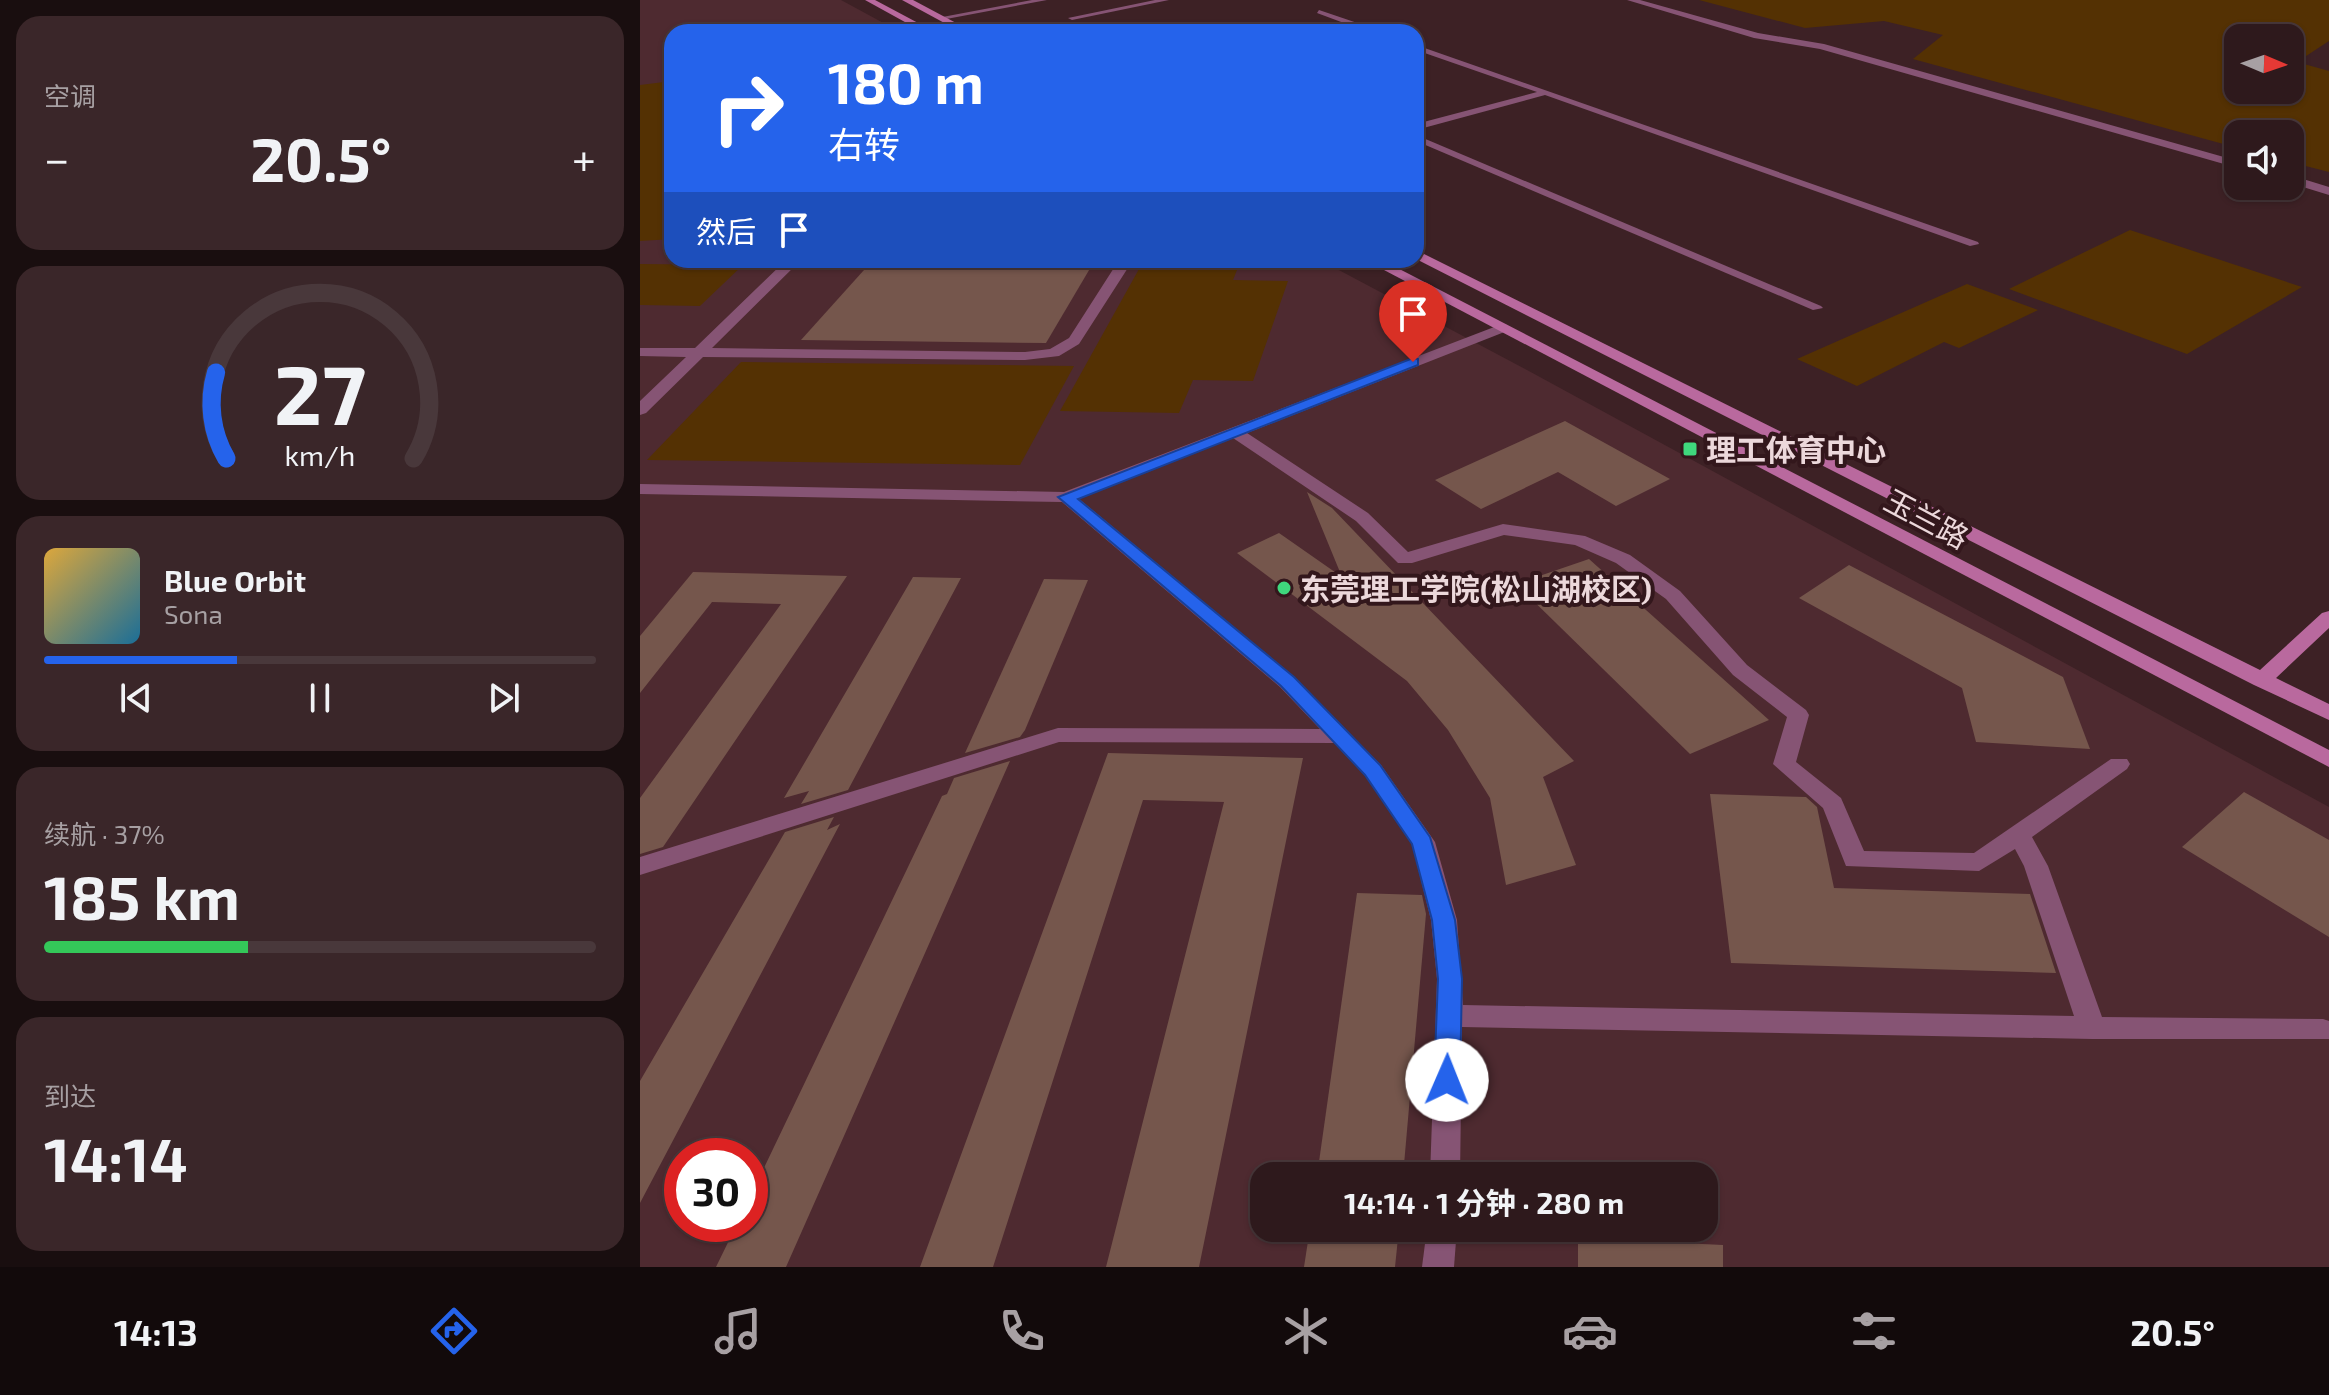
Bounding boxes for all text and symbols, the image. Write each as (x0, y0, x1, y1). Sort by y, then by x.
north arrow (2224, 24, 2304, 104)
map controls (2224, 24, 2304, 200)
text: 180 m (828, 48, 984, 115)
icon: right (696, 56, 800, 160)
text: 空调 (44, 80, 96, 111)
button: sound (2224, 120, 2304, 200)
text: 20.5° (250, 122, 391, 194)
text: 右转 (828, 122, 900, 165)
text: − (44, 131, 70, 184)
text: + (572, 131, 596, 184)
icon: arrive (772, 208, 816, 252)
text: 然后 (696, 213, 756, 249)
pin (1379, 280, 1447, 362)
icon: arrive (1391, 292, 1435, 336)
text: 27 (274, 342, 366, 442)
place label: 理工体育中心 (1706, 431, 1886, 467)
text: km/h (285, 437, 355, 472)
marker: 理工体育中心 (1681, 440, 1699, 458)
street label: 玉兰路 (1879, 481, 1975, 555)
text: Blue Orbit (164, 562, 306, 598)
place label: 东莞理工学院(松山湖校区) (1300, 570, 1652, 606)
marker: 东莞理工学院(松山湖校区) (1275, 579, 1293, 597)
text: Sona (164, 598, 223, 629)
icon: previous (114, 676, 158, 720)
icon: pause (298, 676, 342, 720)
icon: next (482, 676, 526, 720)
text: 续航 · 37% (44, 818, 165, 849)
text: 185 km (44, 860, 240, 932)
position arrow (1405, 1038, 1489, 1122)
text: 到达 (44, 1080, 96, 1111)
text: 14:14 (44, 1122, 188, 1194)
speed limit sign: 30 (664, 1138, 768, 1242)
text: 14:14 · 1 分钟 · 280 m (1344, 1184, 1624, 1220)
icon: directions (426, 1303, 482, 1359)
icon: music (710, 1303, 766, 1359)
icon: phone (994, 1303, 1050, 1359)
icon: climate (1278, 1303, 1334, 1359)
icon: car (1562, 1303, 1618, 1359)
icon: filters (1846, 1303, 1902, 1359)
text: 14:13 (114, 1310, 198, 1353)
text: 20.5° (2130, 1310, 2215, 1353)

